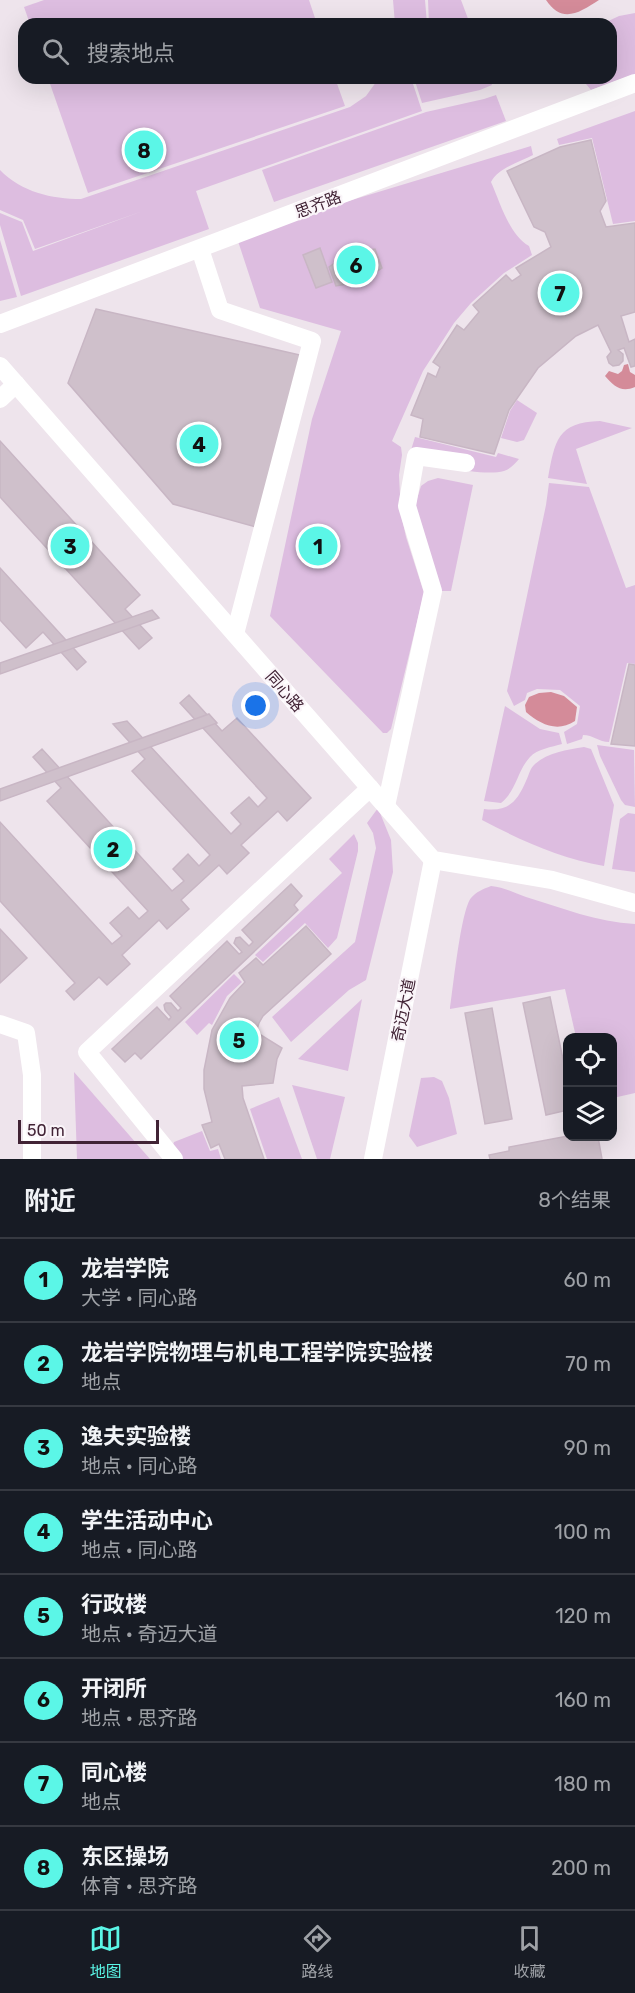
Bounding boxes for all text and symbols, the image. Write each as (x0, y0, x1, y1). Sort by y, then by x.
search box (18, 18, 617, 84)
icon: search (39, 35, 72, 68)
text: 搜索地点 (87, 40, 175, 67)
pin: 8 (124, 128, 164, 172)
street label: 思齐路 (292, 187, 344, 222)
pin: 6 (336, 242, 376, 288)
pin: 7 (540, 270, 580, 316)
pin: 4 (180, 422, 218, 466)
pin: 3 (50, 524, 90, 568)
pin: 1 (298, 524, 338, 568)
street label: 同心路 (262, 667, 308, 716)
your location (241, 691, 270, 720)
pin: 2 (94, 826, 132, 872)
street label: 奇迈大道 (388, 977, 419, 1043)
pin: 5 (220, 1018, 258, 1062)
map controls (563, 1033, 617, 1141)
button: locate (563, 1033, 617, 1087)
button: layers (563, 1087, 617, 1141)
scale bar (18, 1117, 159, 1144)
text: 50 m (27, 1121, 65, 1140)
text: 附近 (24, 1186, 76, 1217)
text: 8个结果 (538, 1188, 611, 1212)
text: 龙岩学院 (81, 1255, 169, 1282)
text: 1 (39, 1268, 48, 1292)
text: 60 m (564, 1268, 611, 1292)
text: 大学 · 同心路 (81, 1286, 197, 1310)
text: 龙岩学院物理与机电工程学院实验楼 (81, 1339, 433, 1366)
text: 2 (37, 1352, 50, 1376)
text: 70 m (565, 1352, 611, 1376)
text: 地点 (81, 1370, 121, 1394)
text: 逸夫实验楼 (81, 1423, 191, 1450)
text: 3 (37, 1436, 50, 1460)
text: 90 m (564, 1436, 611, 1460)
text: 地点 · 同心路 (81, 1454, 197, 1478)
text: 学生活动中心 (81, 1507, 213, 1534)
text: 4 (37, 1520, 50, 1544)
text: 100 m (554, 1520, 611, 1544)
text: 地点 · 同心路 (81, 1538, 197, 1562)
text: 行政楼 (81, 1591, 147, 1618)
text: 5 (37, 1604, 50, 1628)
text: 120 m (555, 1604, 611, 1628)
text: 地点 · 奇迈大道 (81, 1622, 217, 1646)
text: 开闭所 (81, 1675, 147, 1702)
text: 6 (37, 1688, 50, 1712)
text: 160 m (555, 1688, 611, 1712)
text: 地点 · 思齐路 (81, 1706, 197, 1730)
text: 同心楼 (81, 1759, 147, 1786)
text: 7 (38, 1772, 49, 1796)
text: 180 m (554, 1772, 611, 1796)
text: 地点 (81, 1790, 121, 1814)
text: 东区操场 (81, 1843, 169, 1870)
text: 8 (37, 1856, 50, 1880)
text: 200 m (551, 1856, 611, 1880)
text: 体育 · 思齐路 (81, 1874, 197, 1898)
tab: 地图 (89, 1922, 122, 1982)
tab: 路线 (301, 1922, 334, 1982)
tab: 收藏 (513, 1922, 546, 1982)

